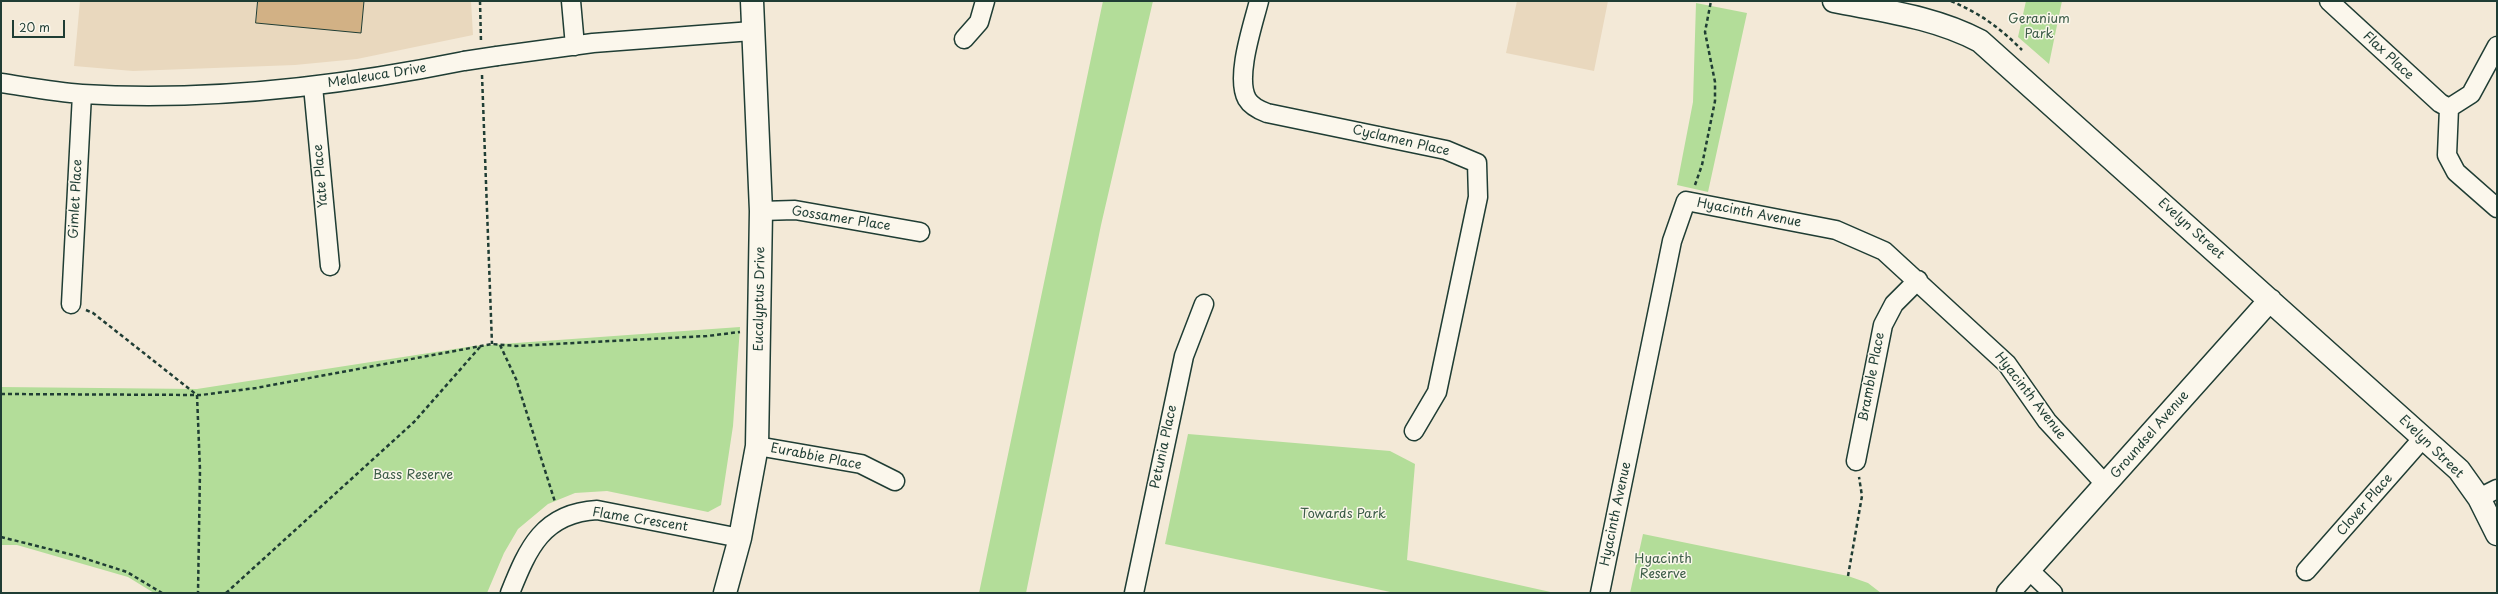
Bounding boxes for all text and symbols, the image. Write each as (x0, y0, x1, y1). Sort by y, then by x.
park label: Geranium Park (2008, 11, 2070, 42)
scale bar (14, 12, 67, 38)
text: 20 m (19, 18, 50, 36)
street label: Flax Place (2359, 29, 2417, 83)
street label: Melaleuca Drive (326, 60, 428, 92)
street label: Cyclamen Place (1351, 122, 1451, 160)
street label: Yate Place (310, 143, 332, 209)
street label: Gimlet Place (66, 159, 86, 239)
street label: Hyacinth Avenue (1695, 195, 1803, 231)
street label: Evelyn Street (2155, 195, 2227, 263)
street label: Gossamer Place (790, 203, 892, 235)
street label: Eucalyptus Drive (751, 246, 769, 352)
street label: Bramble Place (1856, 331, 1888, 423)
street label: Hyacinth Avenue (1991, 349, 2069, 443)
street label: Groundsel Avenue (2108, 388, 2192, 482)
street label: Petunia Place (1148, 404, 1180, 490)
street label: Evelyn Street (2395, 412, 2467, 482)
street label: Eurabbie Place (769, 441, 863, 473)
street label: Hyacinth Avenue (1597, 460, 1635, 568)
park label: Bass Reserve (373, 467, 453, 483)
street label: Clover Place (2334, 471, 2396, 539)
street label: Flame Crescent (591, 505, 689, 535)
park label: Towards Park (1300, 506, 1386, 522)
park label: Hyacinth Reserve (1634, 551, 1692, 582)

